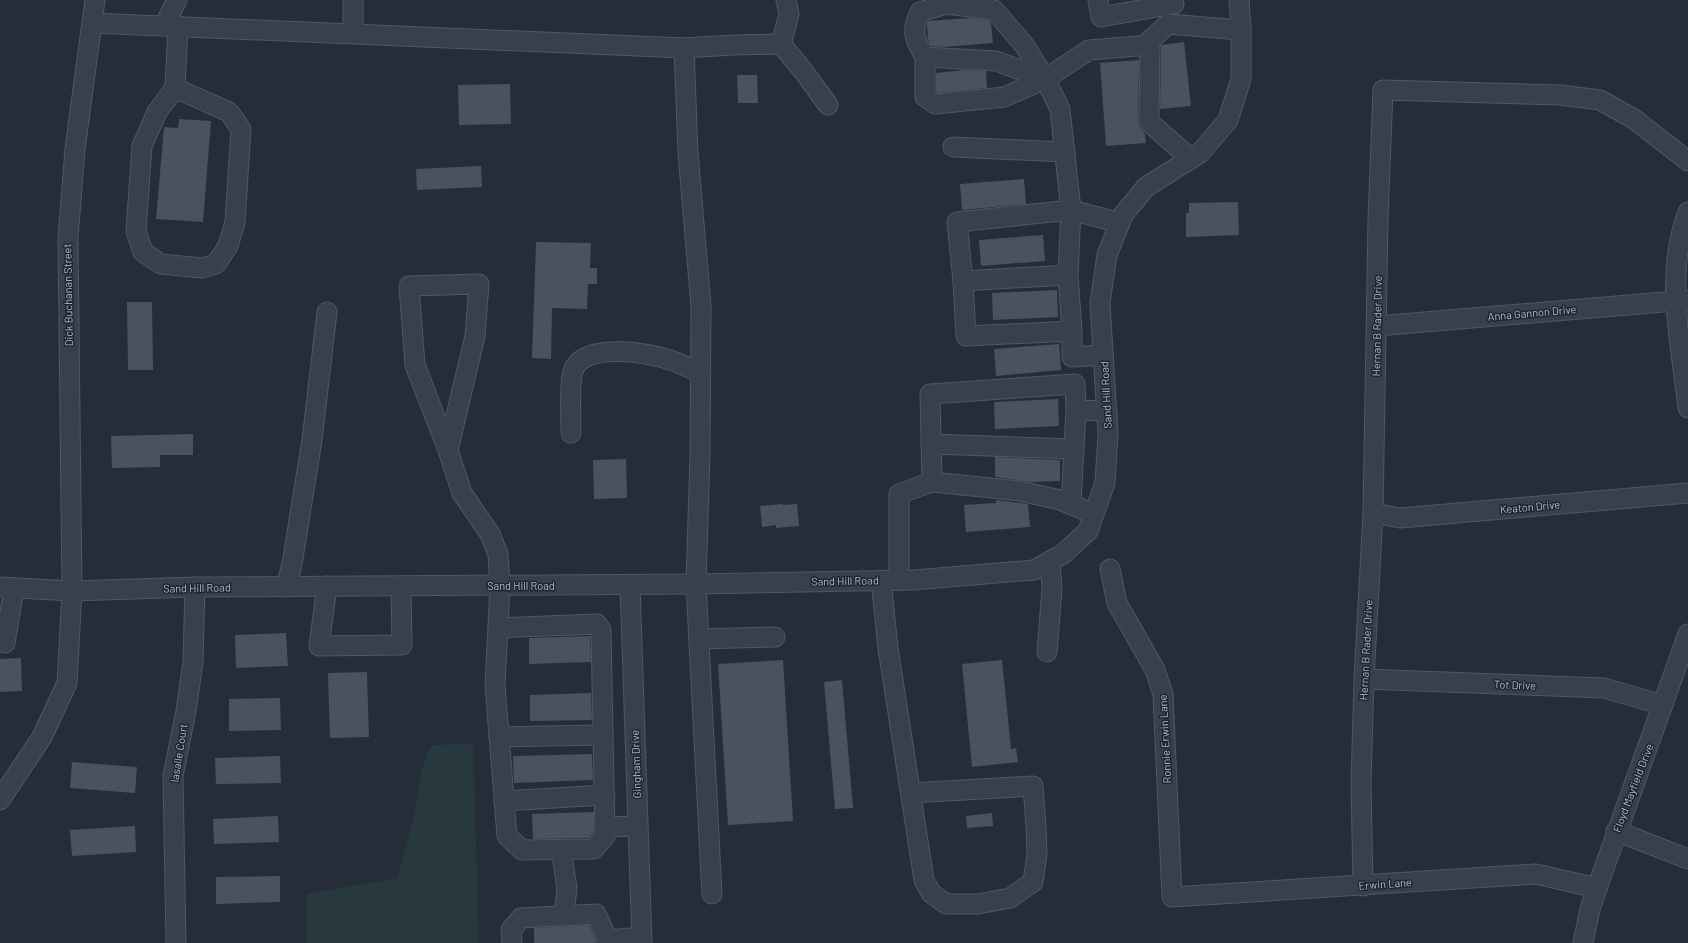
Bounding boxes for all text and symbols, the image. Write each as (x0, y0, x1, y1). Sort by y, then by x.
street label: Dick Buchanan Street (60, 244, 75, 346)
street label: Hernan B Rader Drive (1369, 275, 1384, 376)
street label: Anna Gannon Drive (1487, 302, 1577, 323)
street label: Sand Hill Road (1097, 361, 1114, 429)
street label: Keaton Drive (1499, 497, 1561, 516)
street label: Sand Hill Road (811, 573, 879, 588)
street label: Sand Hill Road (487, 579, 555, 592)
street label: Sand Hill Road (163, 580, 231, 595)
street label: Hernan B Rader Drive (1356, 599, 1375, 701)
street label: Tot Drive (1494, 677, 1536, 692)
street label: Ronnie Erwin Lane (1156, 694, 1173, 784)
street label: lasalle Court (167, 723, 190, 783)
street label: Gingham Drive (628, 729, 643, 799)
street label: Floyd Mayfield Drive (1610, 742, 1655, 834)
street label: Erwin Lane (1358, 875, 1412, 892)

